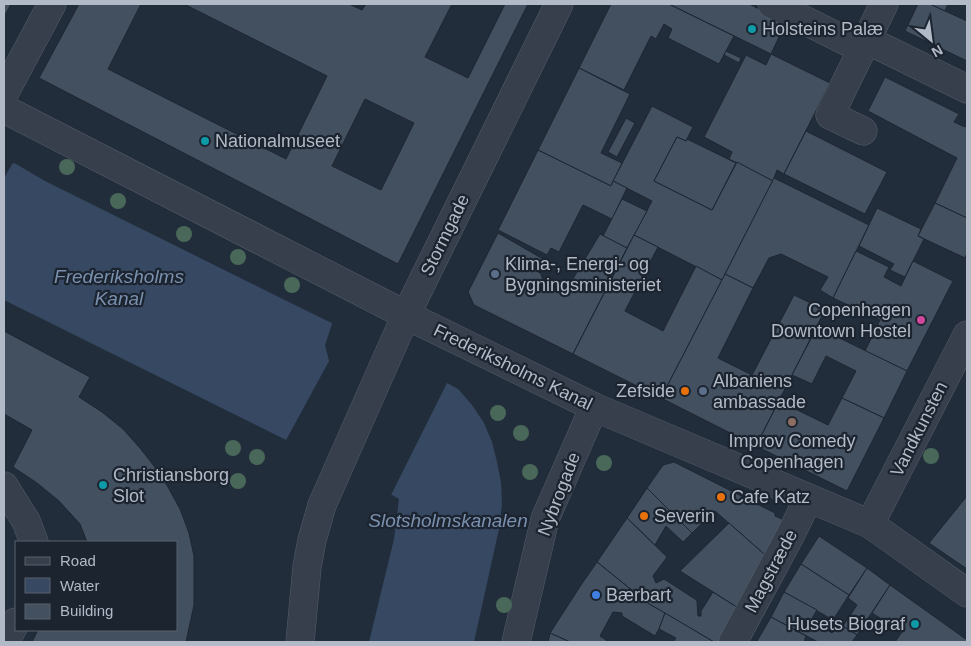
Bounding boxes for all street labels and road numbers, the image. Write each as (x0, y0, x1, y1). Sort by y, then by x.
street label: Stormgade (417, 191, 473, 279)
street label: Frederiksholms Kanal (430, 320, 596, 414)
street label: Vandkunsten (887, 378, 951, 480)
street label: Nybrogade (534, 449, 584, 539)
street label: Magstræde (741, 526, 801, 616)

